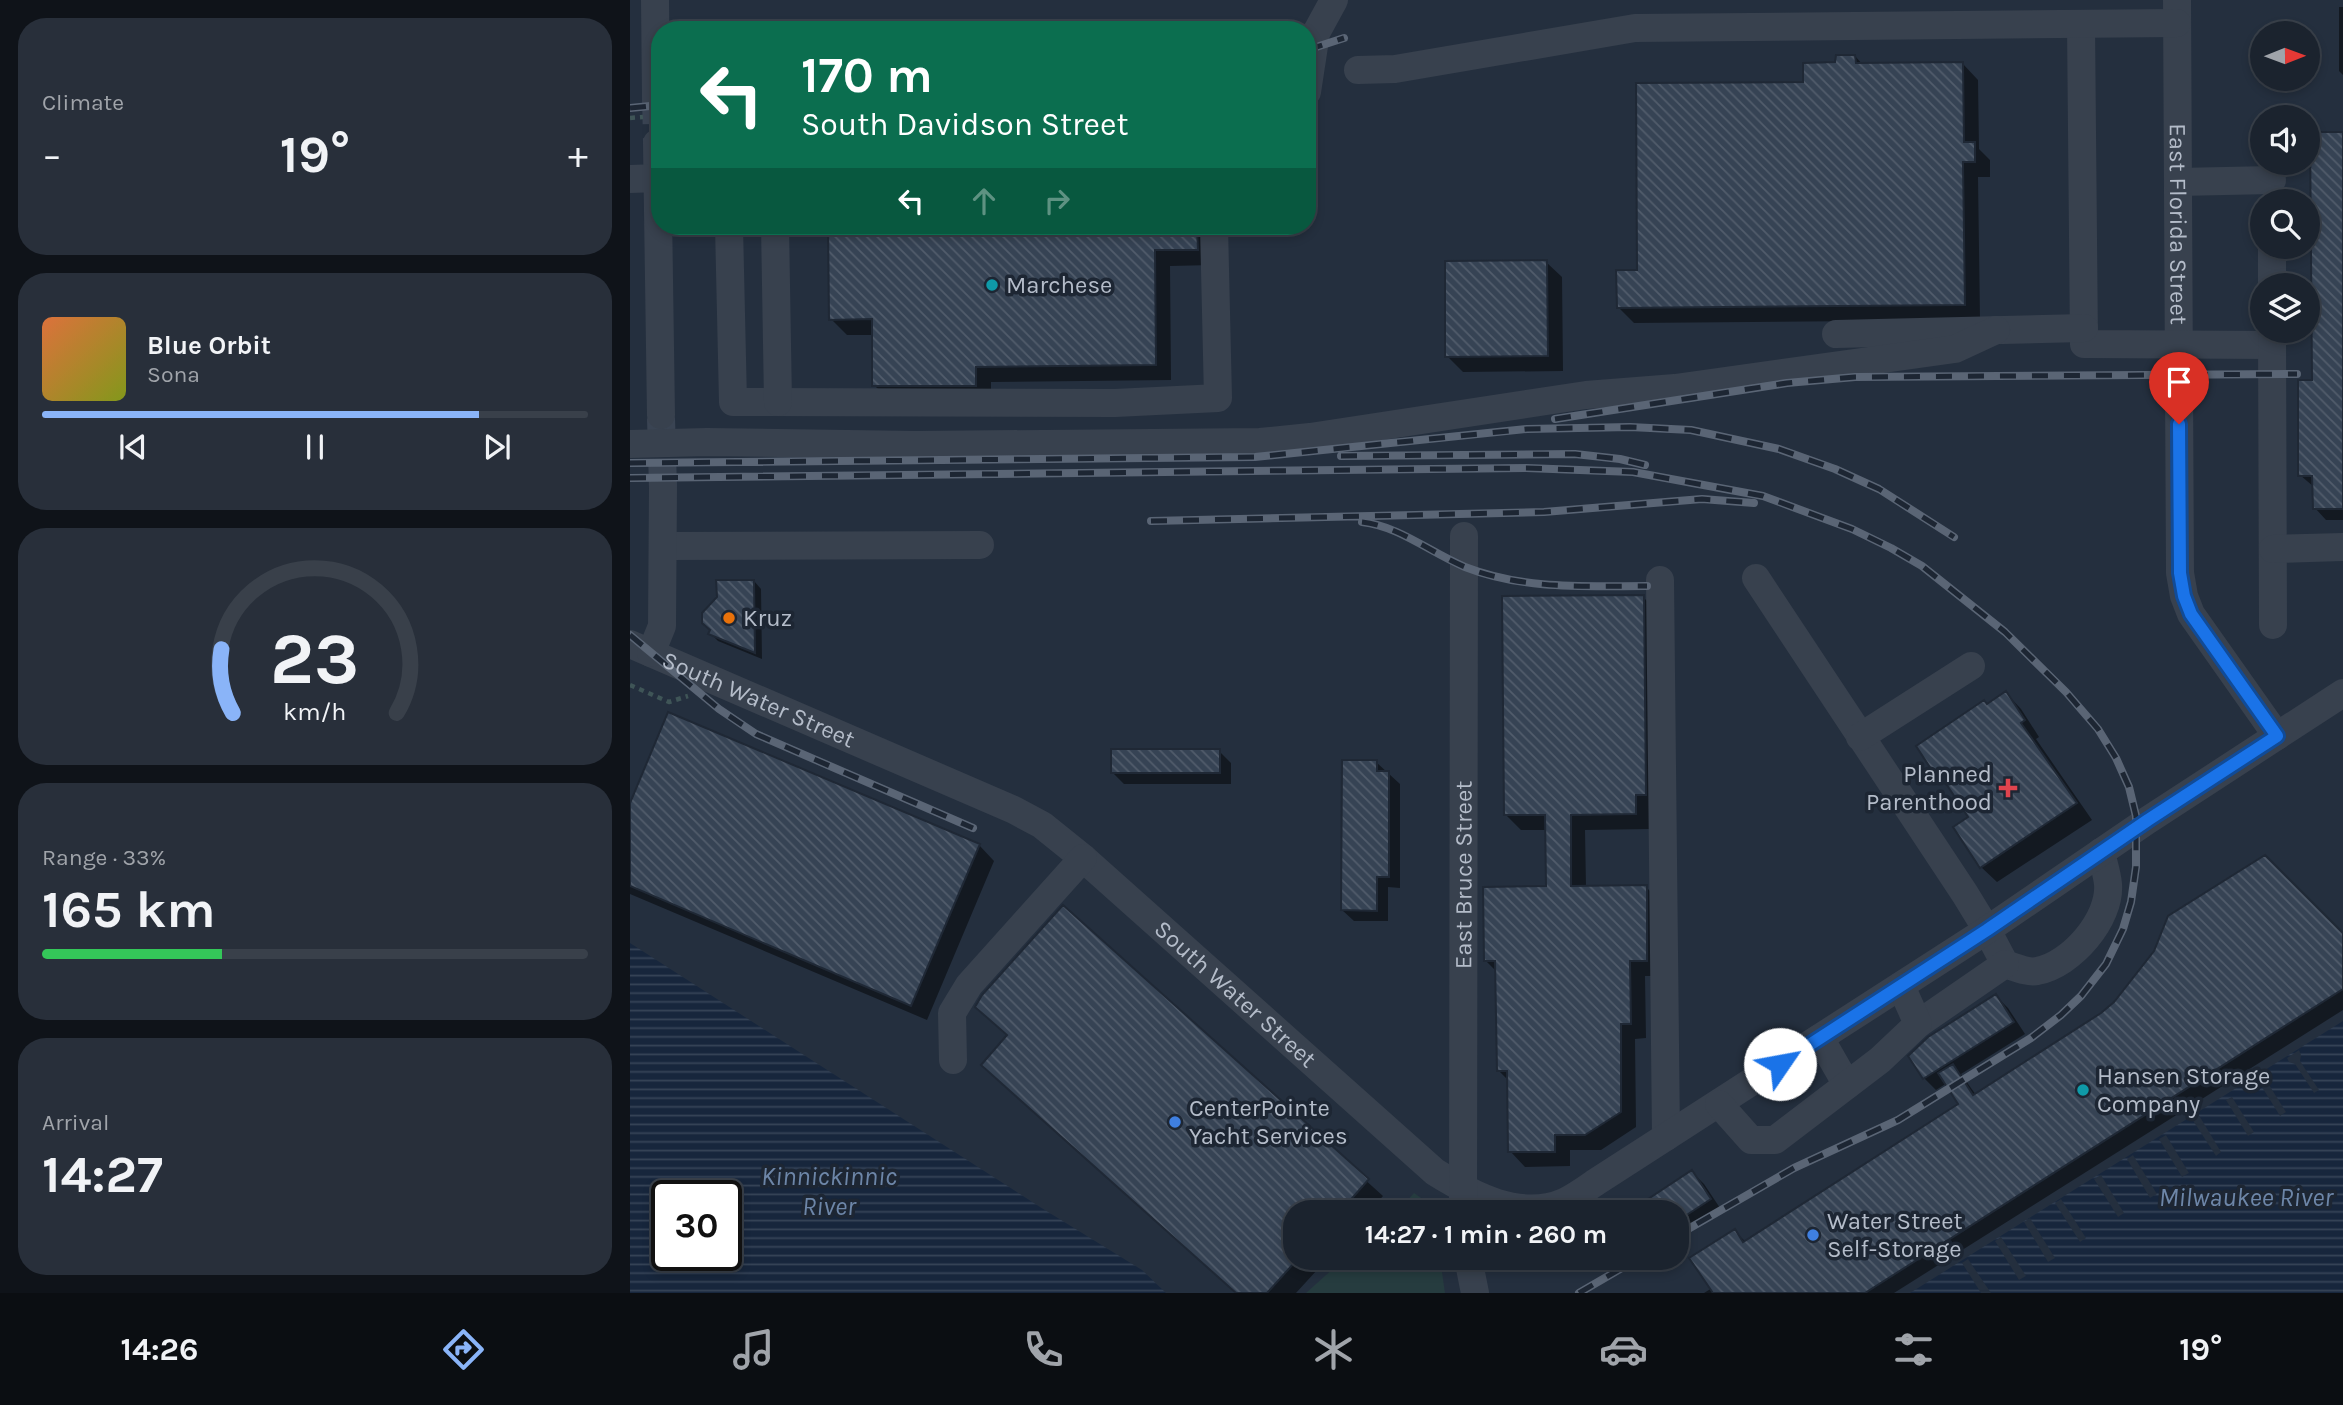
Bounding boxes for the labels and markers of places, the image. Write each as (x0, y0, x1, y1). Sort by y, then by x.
place label: Marchese (1006, 271, 1112, 299)
marker: Marchese (984, 277, 1000, 293)
pin (2149, 352, 2209, 424)
place label: Kruz (743, 604, 792, 632)
marker: Kruz (721, 610, 737, 626)
place label: Planned Parenthood (1866, 760, 1992, 816)
marker: Planned Parenthood (1998, 778, 2018, 798)
place label: Hansen Storage Company (2097, 1062, 2270, 1118)
marker: Hansen Storage Company (2075, 1082, 2091, 1098)
place label: CenterPointe Yacht Services (1189, 1094, 1348, 1150)
marker: CenterPointe Yacht Services (1167, 1114, 1183, 1130)
place label: Water Street Self-Storage (1827, 1207, 1963, 1263)
marker: Water Street Self-Storage (1805, 1227, 1821, 1243)

